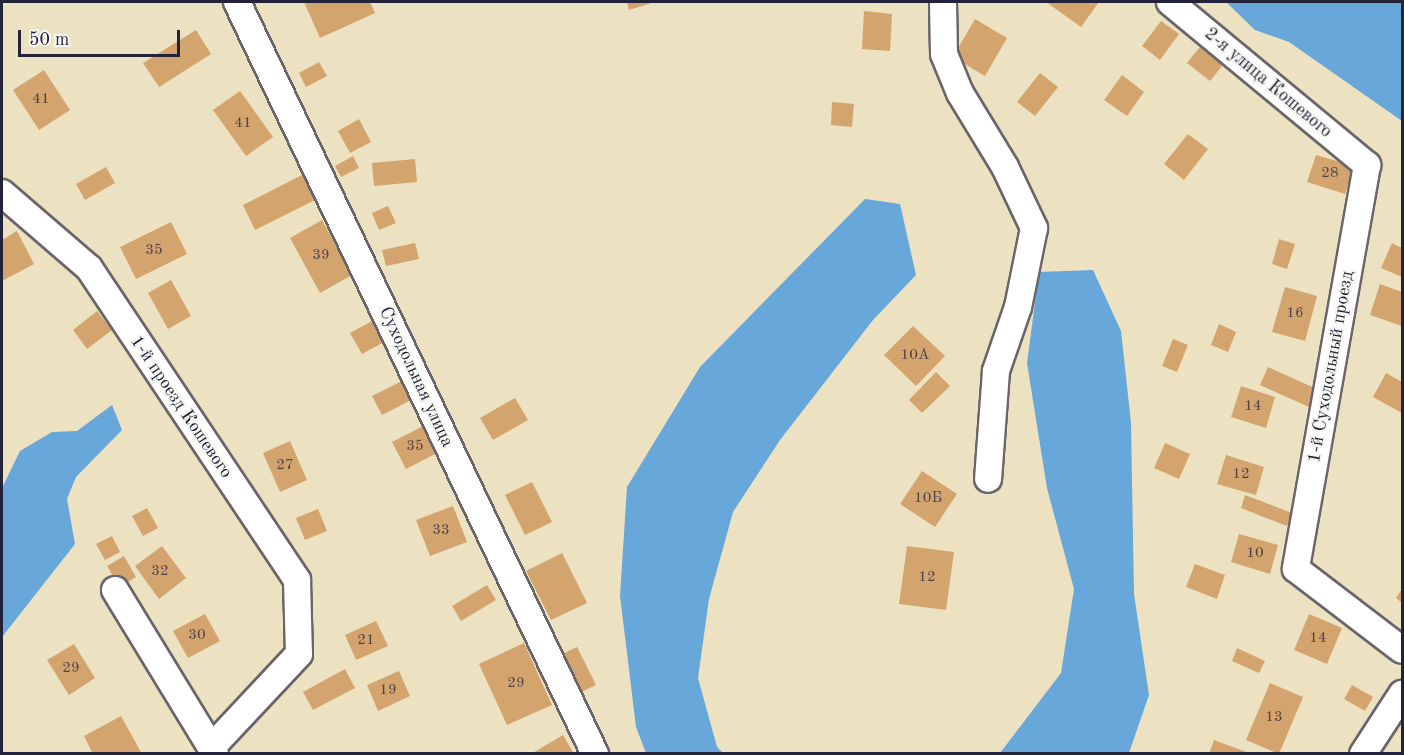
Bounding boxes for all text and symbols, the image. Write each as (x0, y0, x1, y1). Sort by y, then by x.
scale bar (21, 18, 183, 56)
street label: 2-я улица Кошевого (1200, 23, 1336, 143)
text: 50 m (29, 31, 69, 49)
house number: 41 (32, 91, 50, 109)
house number: 41 (234, 115, 252, 133)
house number: 28 (1321, 165, 1339, 183)
house number: 35 (145, 242, 163, 260)
house number: 39 (312, 247, 330, 265)
street label: 1-й Суходольный проезд (1303, 269, 1359, 465)
street label: Суходольная улица (374, 303, 458, 451)
house number: 16 (1286, 305, 1304, 323)
street label: 1-й проезд Кошевого (125, 332, 237, 482)
house number: 10А (901, 347, 929, 365)
house number: 14 (1244, 398, 1262, 416)
house number: 35 (406, 438, 424, 456)
house number: 27 (276, 457, 294, 475)
house number: 12 (1232, 466, 1250, 484)
house number: 10Б (914, 490, 942, 508)
house number: 33 (432, 522, 450, 540)
house number: 10 (1246, 545, 1264, 563)
house number: 32 (151, 563, 169, 581)
house number: 12 (918, 569, 936, 587)
house number: 30 (188, 627, 206, 645)
house number: 14 (1309, 630, 1327, 648)
house number: 21 (357, 632, 375, 650)
house number: 29 (62, 660, 80, 678)
house number: 29 (507, 675, 525, 693)
house number: 19 (379, 682, 397, 700)
house number: 13 (1265, 709, 1283, 727)

